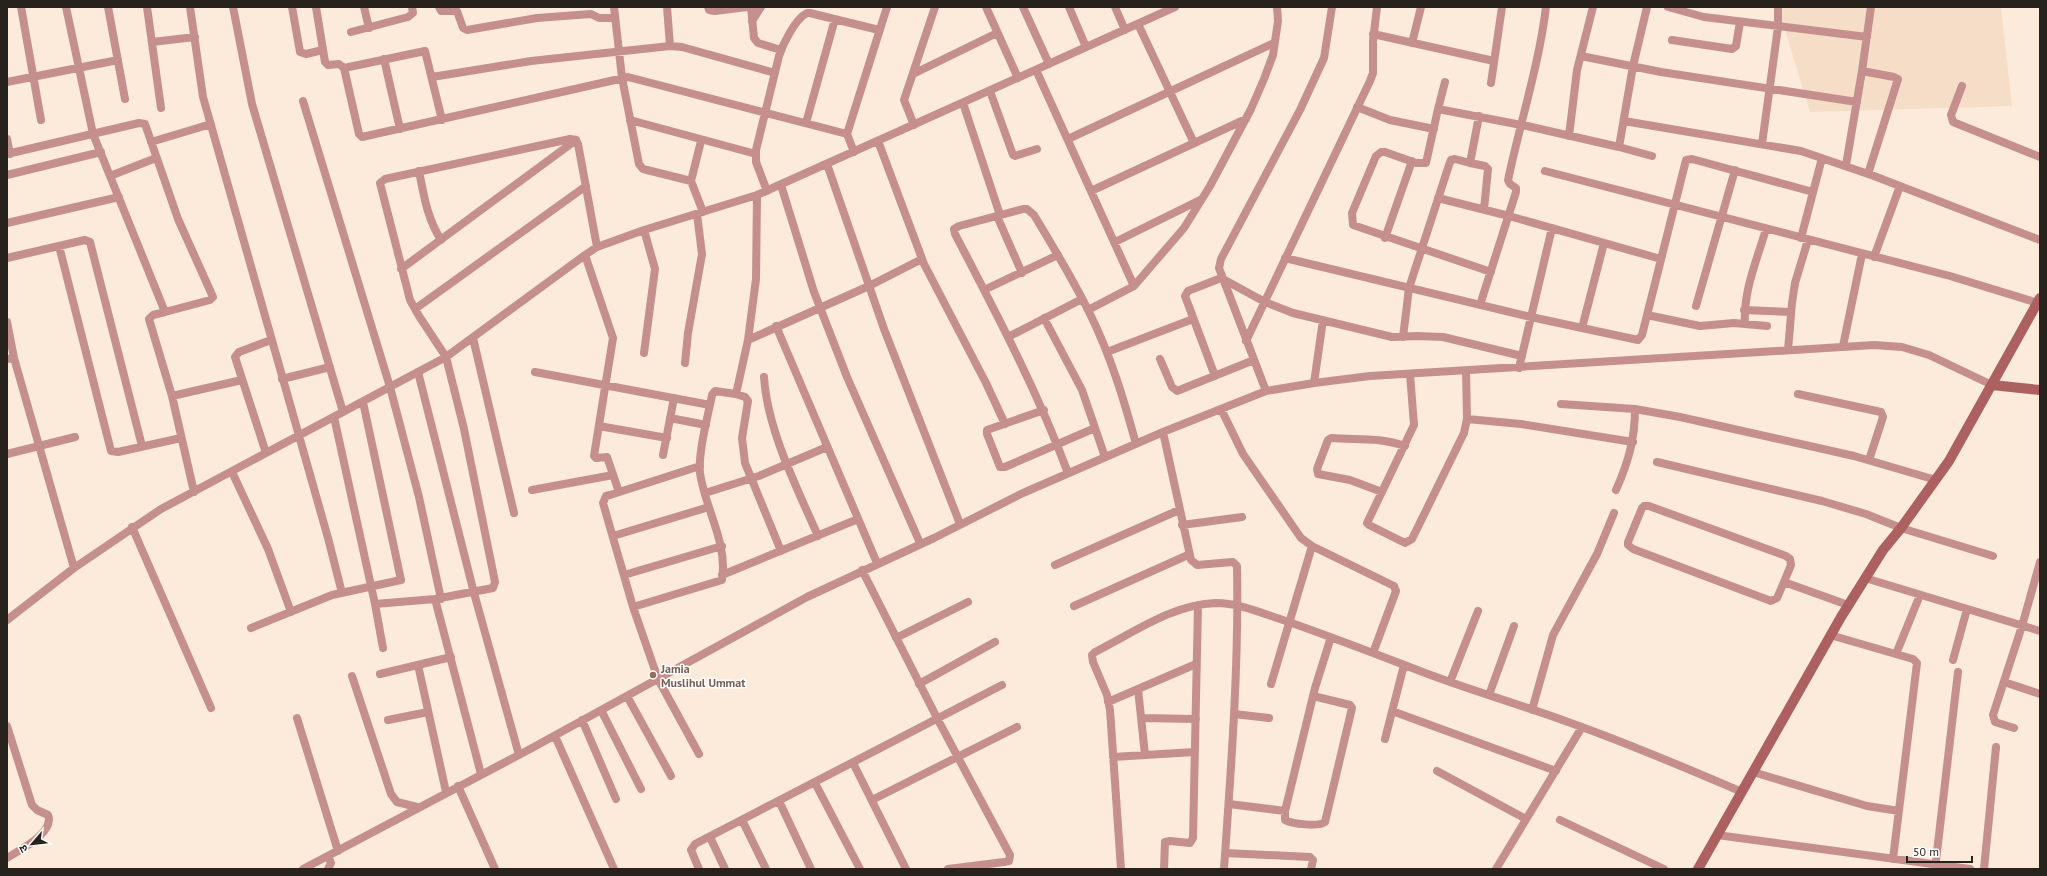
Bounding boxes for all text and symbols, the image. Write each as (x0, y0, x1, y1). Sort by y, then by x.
place label: Jamia Muslihul Ummat (660, 661, 746, 690)
marker: Jamia Muslihul Ummat (648, 670, 658, 680)
north arrow (12, 824, 52, 864)
scale bar (1907, 838, 1972, 864)
text: उ (15, 842, 31, 855)
text: 50 m (1913, 844, 1939, 859)

